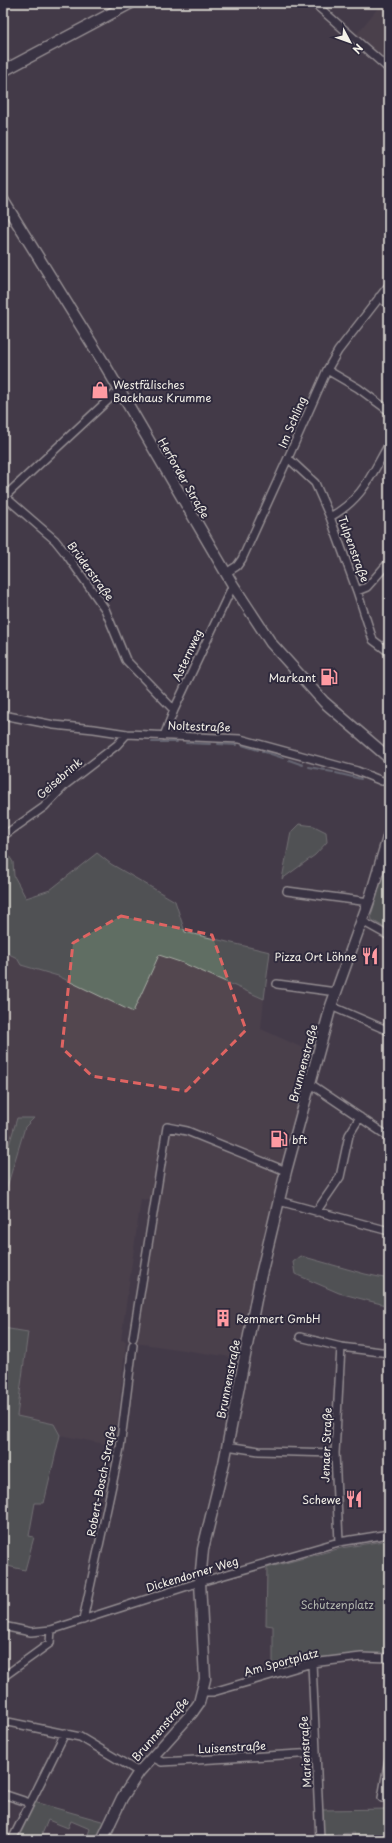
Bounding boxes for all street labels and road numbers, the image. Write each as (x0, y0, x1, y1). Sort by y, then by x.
street label: Im Schling (273, 394, 311, 450)
street label: Herforder Straße (154, 434, 214, 522)
street label: Tulpenstraße (334, 513, 374, 585)
street label: Brüderstraße (64, 538, 118, 604)
street label: Asternweg (168, 626, 206, 684)
street label: Noltestraße (167, 716, 231, 736)
street label: Geisebrink (32, 753, 86, 803)
street label: Brunnenstraße (284, 1022, 322, 1104)
street label: Brunnenstraße (212, 1338, 244, 1420)
street label: Jenaer Straße (316, 1407, 336, 1483)
street label: Robert-Bosch-Straße (82, 1424, 120, 1538)
street label: Dickendorner Weg (144, 1552, 240, 1596)
street label: Am Sportplatz (242, 1644, 320, 1680)
street label: Brunnenstraße (127, 1693, 193, 1765)
street label: Marienstraße (295, 1716, 315, 1788)
street label: Luisenstraße (198, 1737, 267, 1757)

